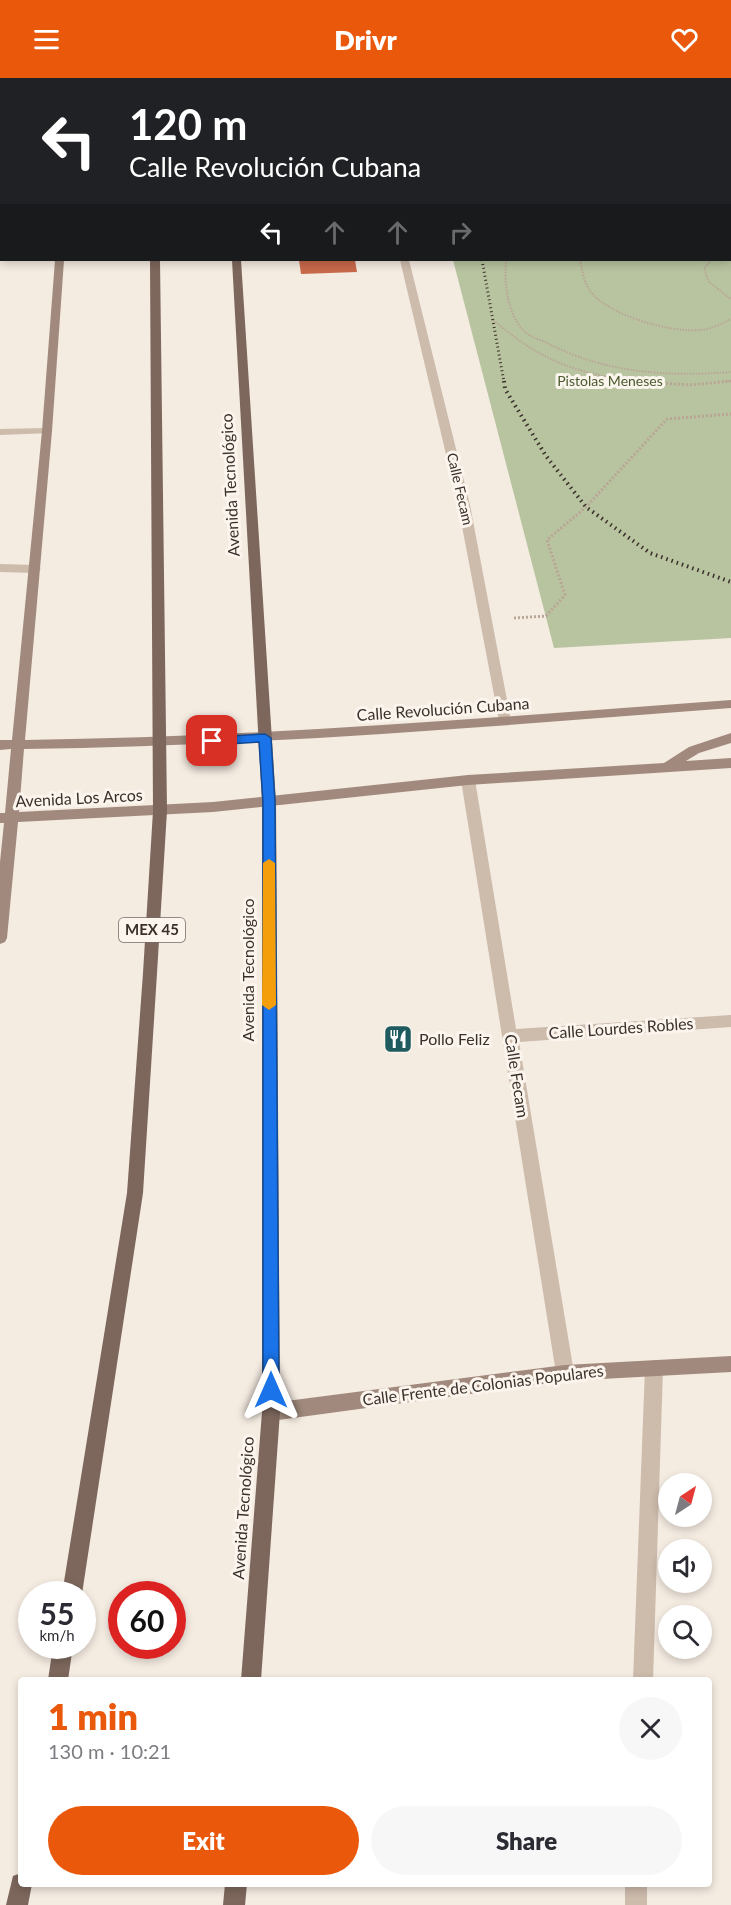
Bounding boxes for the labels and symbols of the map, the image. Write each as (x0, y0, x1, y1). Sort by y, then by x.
park label: Pistolas Meneses (557, 372, 663, 389)
street label: Avenida Tecnológico (216, 413, 243, 557)
street label: Calle Fecam (444, 451, 477, 527)
street label: Calle Revolución Cubana (356, 693, 530, 724)
pin (186, 715, 237, 766)
street label: Avenida Los Arcos (15, 785, 143, 810)
street label: Avenida Tecnológico (238, 898, 257, 1042)
road number: MEX 45 (119, 918, 185, 942)
street label: Calle Lourdes Robles (548, 1013, 694, 1042)
restaurant icon: Pollo Feliz (382, 1023, 414, 1055)
place label: Pollo Feliz (419, 1029, 490, 1048)
street label: Calle Fecam (502, 1033, 533, 1119)
position arrow (239, 1358, 303, 1422)
street label: Calle Frente de Colonias Populares (361, 1360, 605, 1409)
street label: Avenida Tecnológico (228, 1436, 257, 1580)
north arrow (658, 1473, 712, 1527)
speed limit sign: 60 (108, 1581, 186, 1659)

